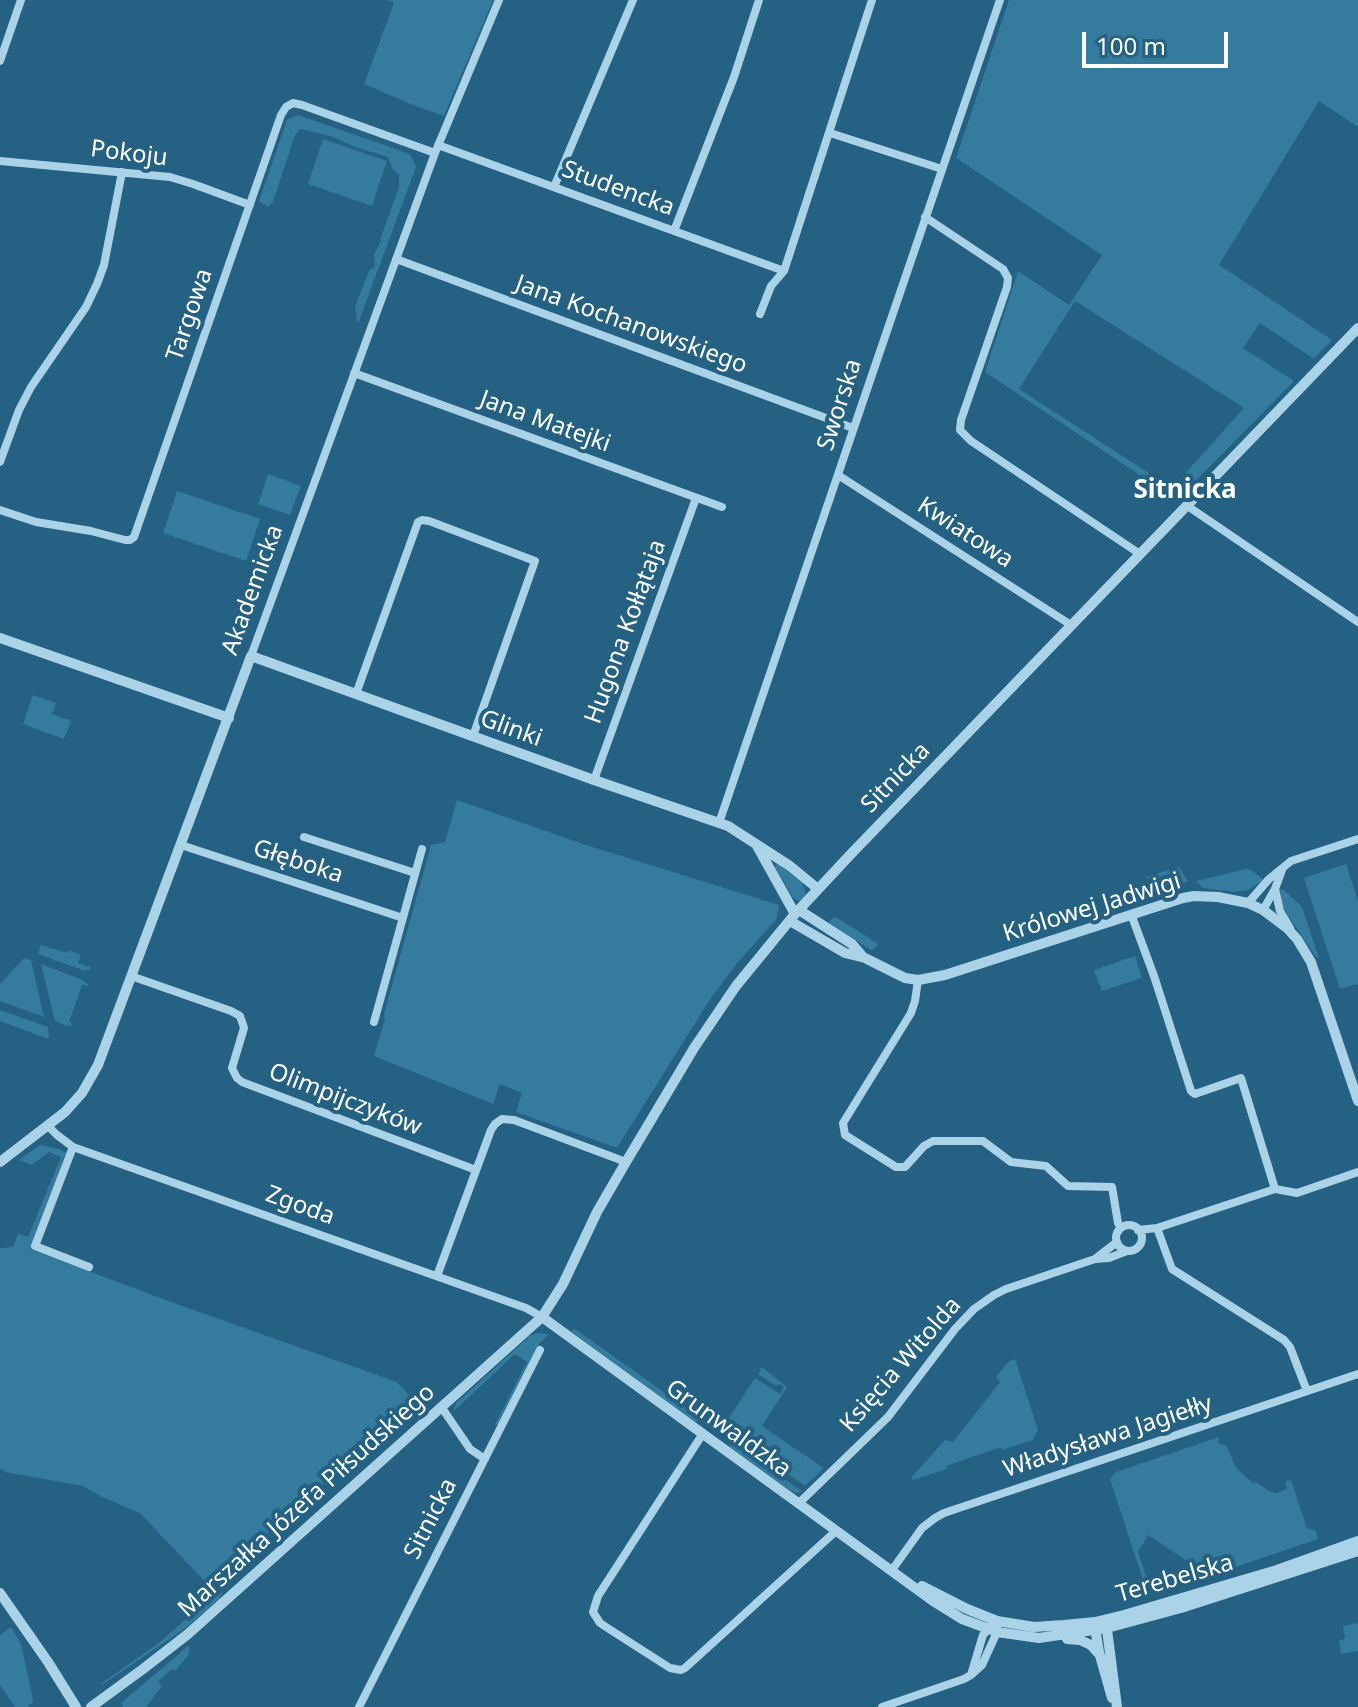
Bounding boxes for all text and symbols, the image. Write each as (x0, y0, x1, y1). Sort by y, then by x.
scale bar (1086, 16, 1232, 66)
text: 100 m (1096, 29, 1166, 62)
street label: Pokoju (89, 135, 169, 173)
street label: Studencka (558, 155, 678, 223)
street label: Targowa (161, 265, 219, 365)
street label: Jana Kochanowskiego (511, 270, 751, 380)
street label: Sworska (812, 356, 868, 454)
street label: Jana Matejki (476, 385, 614, 459)
district label: Sitnicka (1133, 475, 1237, 507)
street label: Kwiatowa (912, 491, 1018, 575)
street label: Akademicka (216, 521, 290, 659)
street label: Hugona Kołłątaja (579, 536, 673, 728)
street label: Glinki (476, 705, 546, 753)
street label: Sitnicka (855, 737, 937, 819)
street label: Głęboka (249, 834, 347, 890)
street label: Królowej Jadwigi (999, 867, 1185, 949)
street label: Olimpijczyków (264, 1058, 426, 1142)
street label: Zgoda (262, 1180, 338, 1232)
street label: Księcia Witolda (834, 1292, 968, 1438)
street label: Grunwaldzka (660, 1374, 796, 1484)
street label: Marszałka Józefa Piłsudskiego (173, 1378, 441, 1624)
street label: Władysława Jagiełły (1000, 1390, 1216, 1484)
street label: Sitnicka (398, 1474, 464, 1564)
street label: Terebelska (1113, 1549, 1237, 1609)

